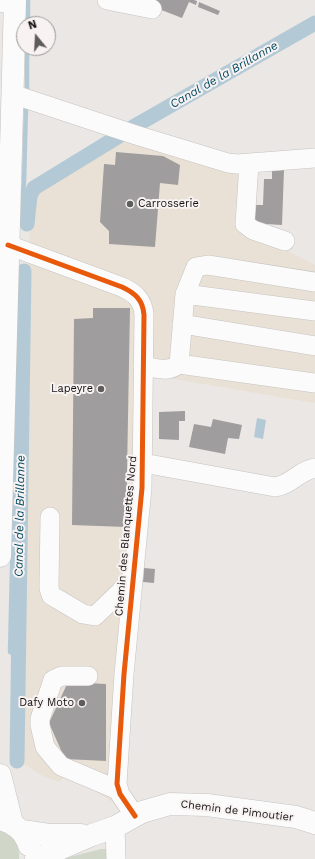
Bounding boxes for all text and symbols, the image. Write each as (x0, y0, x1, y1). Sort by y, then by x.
north arrow (16, 16, 56, 56)
text: N (27, 18, 38, 33)
water label: Canal de la Brillanne (168, 38, 280, 112)
place label: Carrosserie (138, 197, 199, 211)
marker: Carrosserie (125, 199, 135, 209)
place label: Lapeyre (51, 382, 93, 396)
marker: Lapeyre (96, 384, 106, 394)
water label: Canal de la Brillanne (12, 455, 28, 577)
street label: Chemin des Blanquettes Nord (112, 455, 140, 617)
place label: Dafy Moto (19, 696, 74, 710)
marker: Dafy Moto (77, 698, 87, 708)
street label: Chemin de Pimoutier (180, 798, 294, 824)

